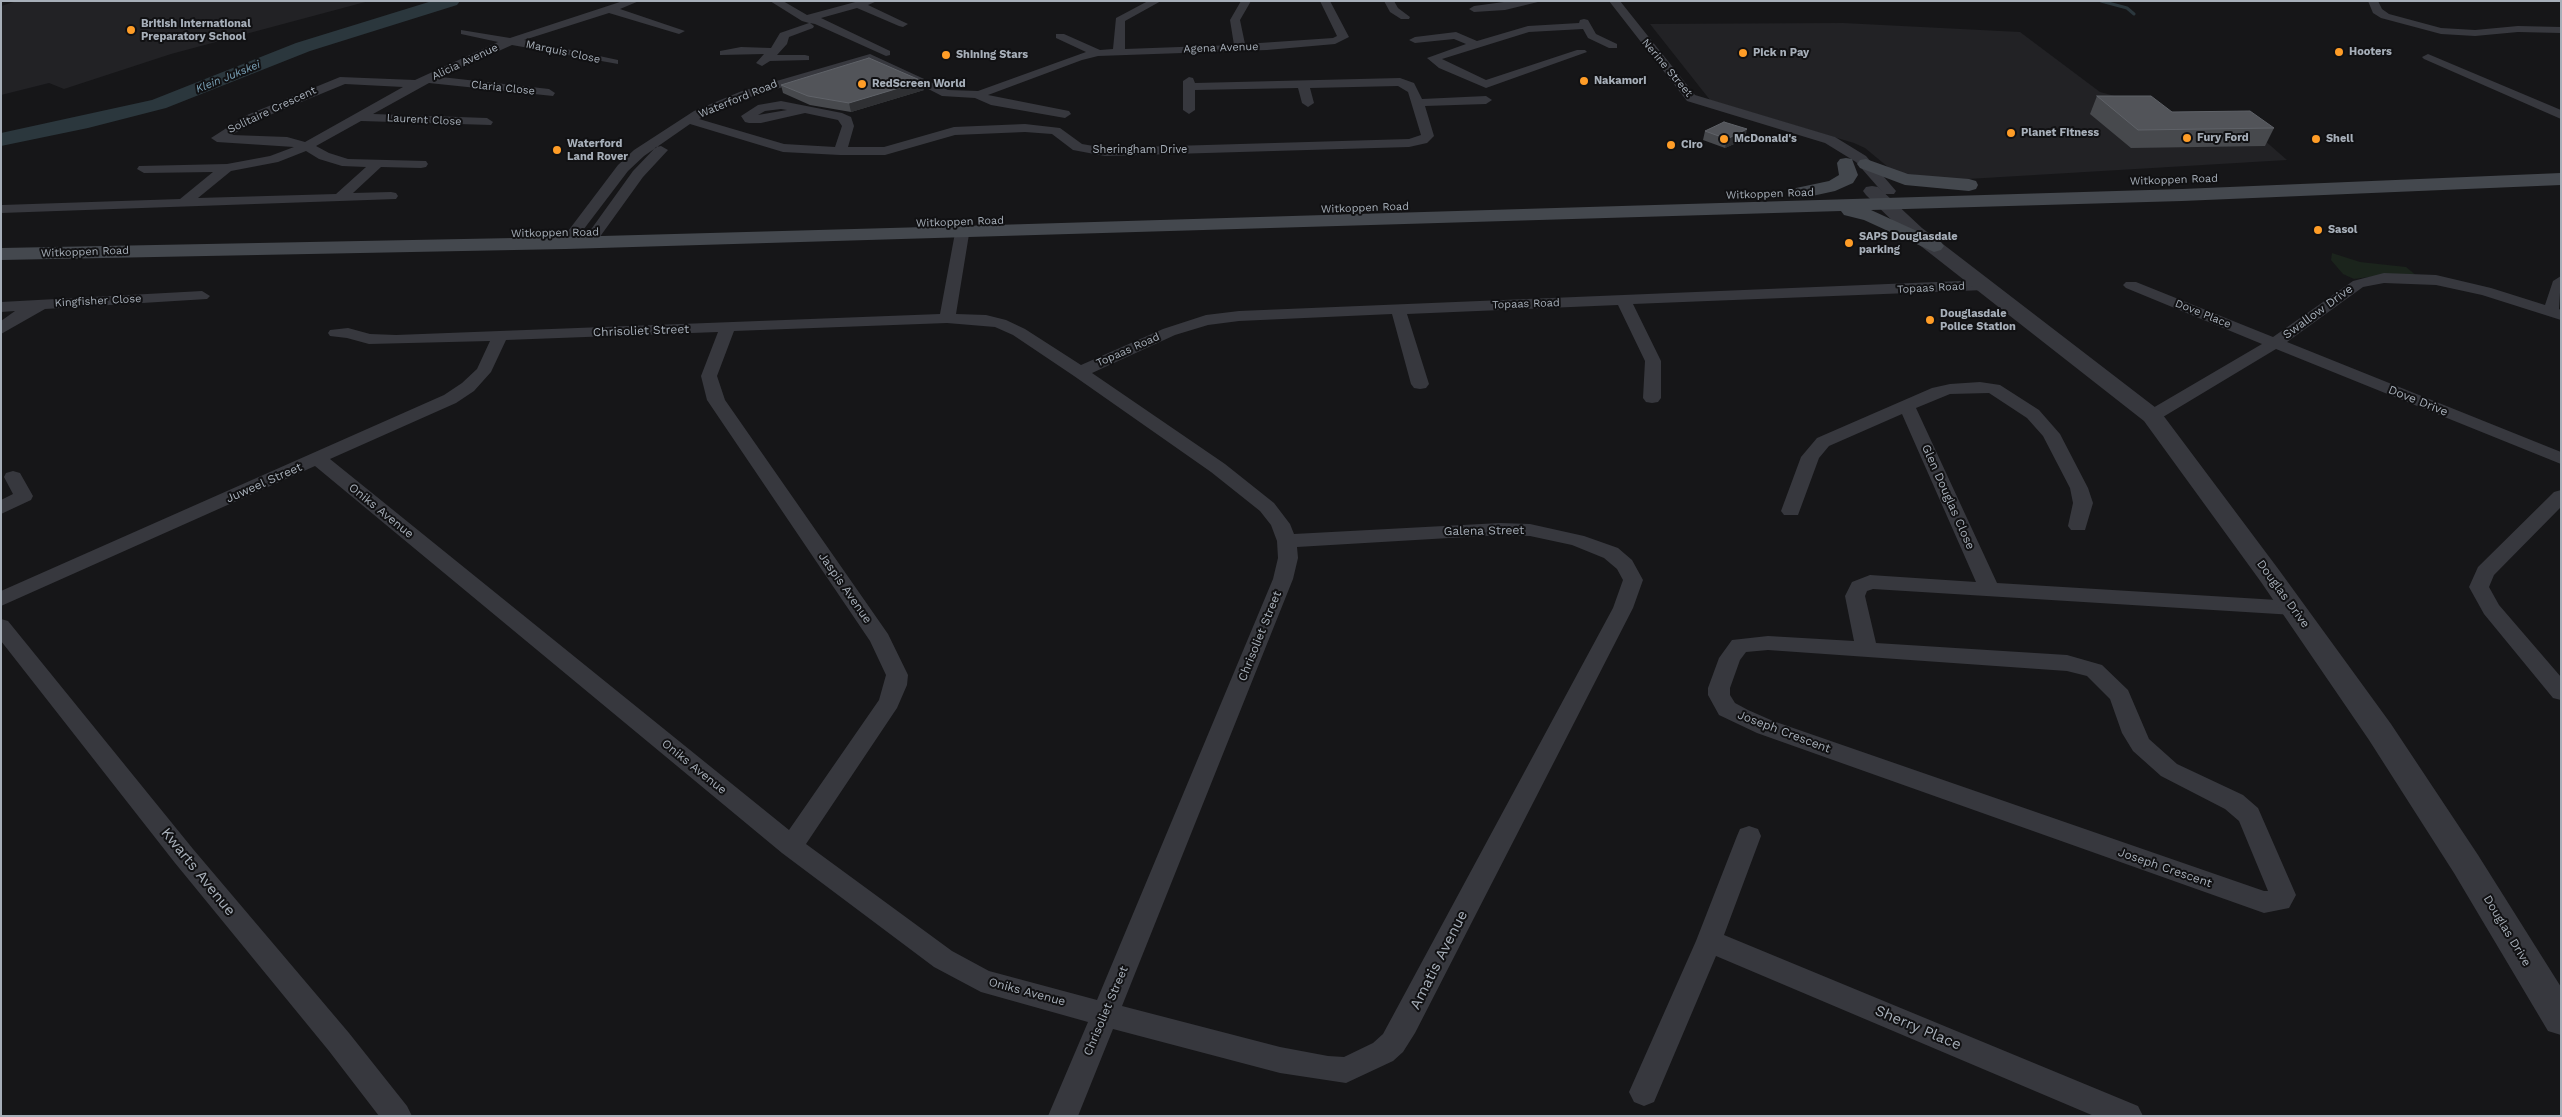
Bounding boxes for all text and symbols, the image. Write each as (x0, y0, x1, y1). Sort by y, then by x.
place label: British International Preparatory School (141, 17, 251, 43)
marker: British International Preparatory School (125, 24, 137, 36)
street label: Nerine Street (1639, 36, 1695, 100)
street label: Marquis Close (525, 38, 601, 66)
street label: Agena Avenue (1183, 40, 1259, 56)
street label: Alicia Avenue (430, 41, 500, 83)
place label: Hooters (2349, 45, 2392, 59)
place label: Pick n Pay (1753, 46, 1809, 60)
marker: Hooters (2333, 46, 2345, 58)
marker: Pick n Pay (1737, 47, 1749, 59)
place label: Shining Stars (956, 48, 1028, 62)
marker: Shining Stars (940, 49, 952, 61)
water label: Klein Jukskei (194, 58, 262, 96)
place label: Nakamori (1594, 74, 1647, 88)
marker: Nakamori (1578, 75, 1590, 87)
street label: Waterford Road (697, 77, 779, 121)
place label: RedScreen World (872, 77, 966, 91)
street label: Claria Close (470, 78, 536, 98)
marker: RedScreen World (856, 78, 868, 90)
street label: Solitaire Crescent (226, 84, 318, 136)
street label: Laurent Close (386, 111, 462, 129)
place label: Planet Fitness (2021, 126, 2099, 140)
marker: Planet Fitness (2005, 127, 2017, 139)
place label: Fury Ford (2197, 131, 2249, 145)
place label: McDonald's (1734, 132, 1797, 146)
marker: Fury Ford (2181, 132, 2193, 144)
place label: Shell (2326, 132, 2353, 146)
marker: McDonald's (1718, 133, 1730, 145)
marker: Shell (2310, 133, 2322, 145)
place label: Waterford Land Rover (567, 137, 628, 163)
place label: Ciro (1681, 138, 1703, 152)
marker: Ciro (1665, 139, 1677, 151)
street label: Sheringham Drive (1093, 143, 1187, 157)
marker: Waterford Land Rover (551, 144, 563, 156)
street label: Witkoppen Road (2130, 172, 2218, 188)
street label: Witkoppen Road (1726, 186, 1814, 202)
street label: Witkoppen Road (1321, 200, 1409, 216)
street label: Witkoppen Road (916, 214, 1004, 230)
place label: Sasol (2328, 223, 2357, 237)
marker: Sasol (2312, 224, 2324, 236)
street label: Witkoppen Road (511, 226, 599, 240)
place label: SAPS Douglasdale parking (1859, 230, 1958, 256)
marker: SAPS Douglasdale parking (1843, 237, 1855, 249)
street label: Witkoppen Road (41, 244, 129, 260)
street label: Topaas Road (1897, 280, 1965, 296)
street label: Swallow Drive (2280, 282, 2356, 342)
street label: Kingfisher Close (54, 292, 142, 310)
street label: Topaas Road (1492, 296, 1560, 312)
street label: Dove Place (2173, 297, 2233, 331)
place label: Douglasdale Police Station (1940, 307, 2016, 333)
marker: Douglasdale Police Station (1924, 314, 1936, 326)
street label: Chrisoliet Street (593, 322, 689, 340)
street label: Topaas Road (1094, 330, 1162, 370)
street label: Dove Drive (2386, 383, 2450, 419)
street label: Glen Douglas Close (1918, 442, 1978, 552)
street label: Juweel Street (224, 460, 304, 506)
street label: Oniks Avenue (346, 481, 416, 541)
street label: Galena Street (1444, 523, 1524, 539)
street label: Jaspis Avenue (815, 550, 875, 626)
street label: Douglas Drive (2254, 557, 2312, 631)
street label: Chrisoliet Street (1235, 589, 1285, 683)
street label: Joseph Crescent (1735, 708, 1833, 756)
street label: Oniks Avenue (659, 737, 729, 797)
street label: Kwarts Avenue (157, 824, 239, 920)
street label: Joseph Crescent (2116, 845, 2214, 891)
street label: Douglas Drive (2480, 893, 2534, 969)
street label: Amatis Avenue (1406, 907, 1472, 1013)
street label: Chrisoliet Street (1081, 964, 1131, 1058)
street label: Oniks Avenue (987, 975, 1067, 1009)
street label: Sherry Place (1872, 1002, 1964, 1054)

